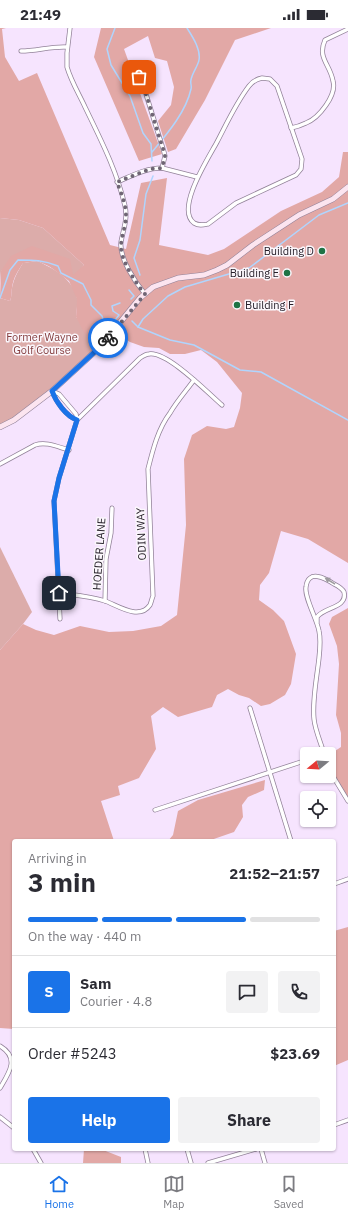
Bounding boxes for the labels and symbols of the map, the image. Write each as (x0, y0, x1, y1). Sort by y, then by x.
pin (122, 60, 156, 94)
place label: Building D (264, 244, 314, 258)
marker: Building D (317, 246, 327, 256)
place label: Building E (230, 266, 279, 280)
marker: Building E (282, 268, 292, 278)
place label: Building F (245, 298, 294, 312)
marker: Building F (232, 300, 242, 310)
courier (88, 318, 128, 358)
park label: Former Wayne Golf Course (6, 330, 78, 357)
street label: ODIN WAY (133, 507, 149, 561)
street label: HOEDER LANE (89, 517, 109, 591)
pin (42, 576, 76, 610)
one-way arrow (324, 578, 336, 585)
north arrow (300, 747, 336, 783)

